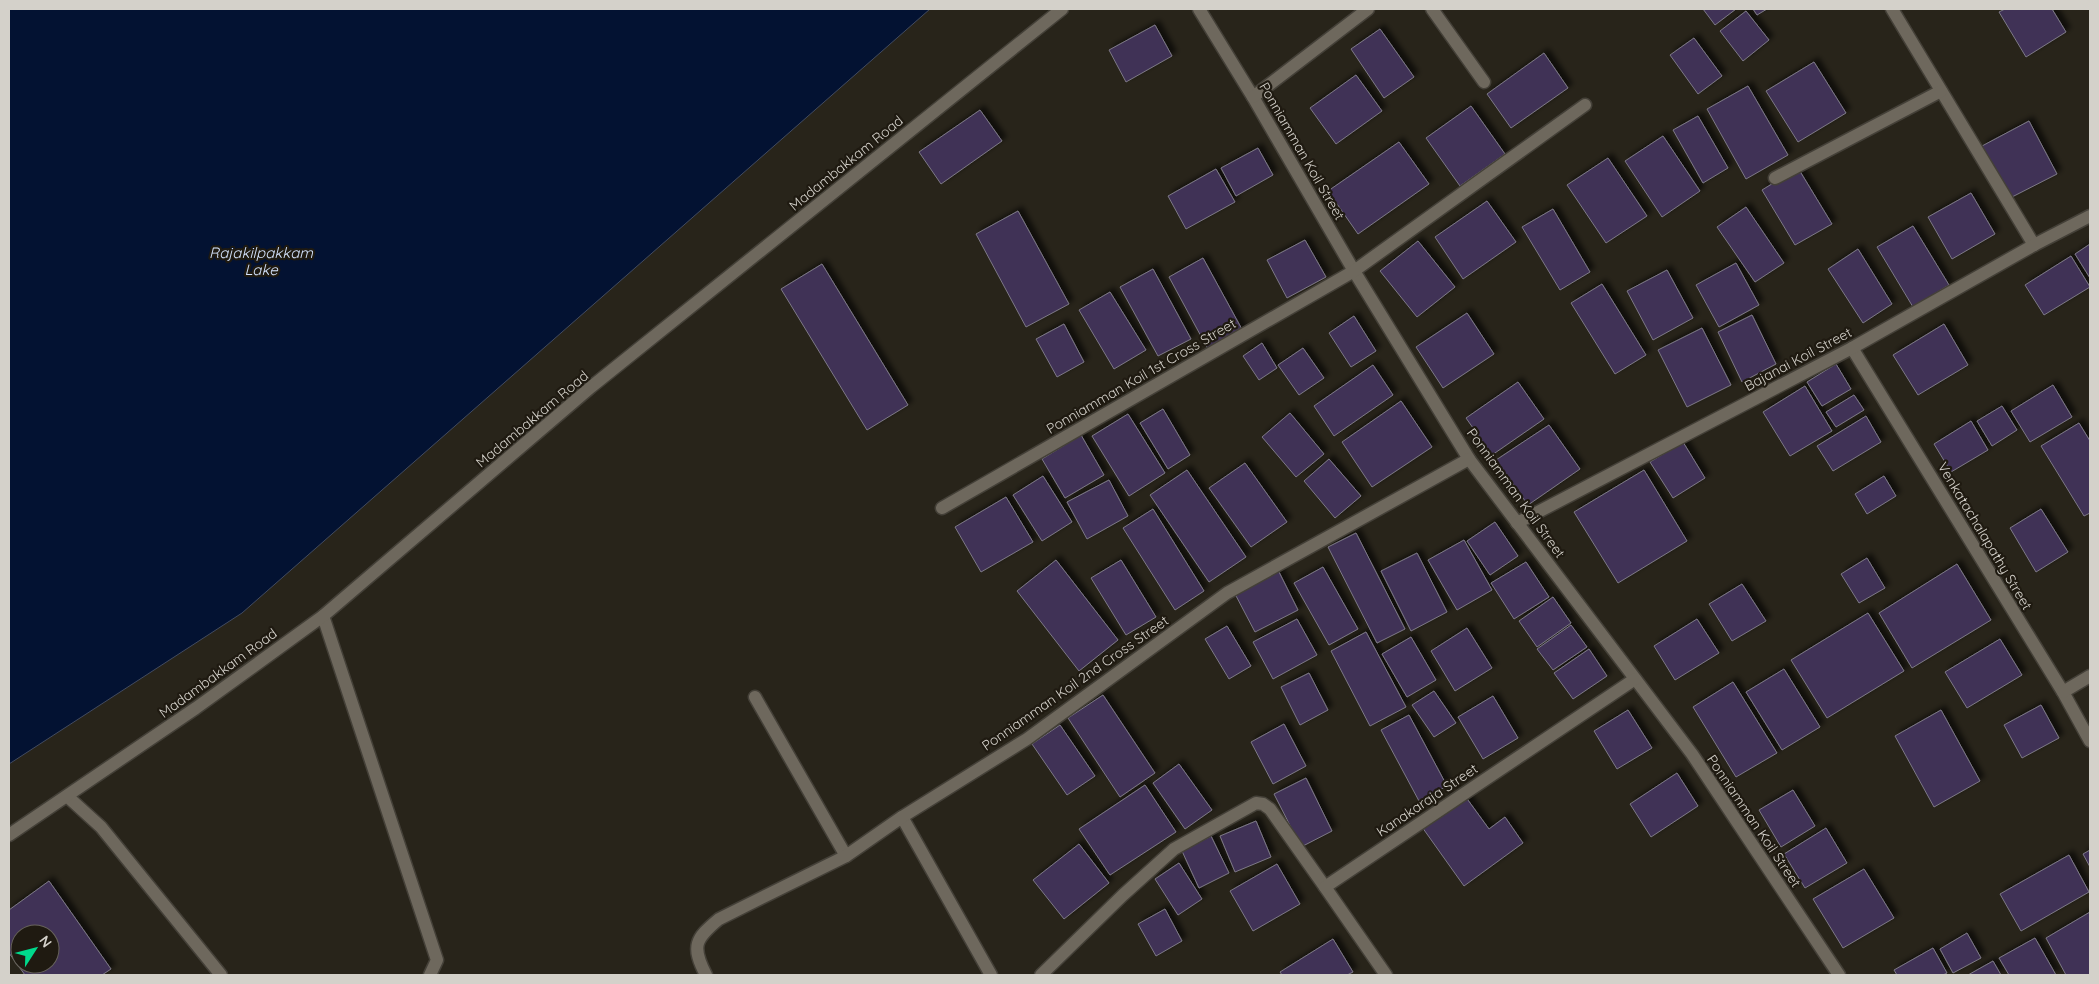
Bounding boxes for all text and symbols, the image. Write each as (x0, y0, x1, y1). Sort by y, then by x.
street label: Ponniamman Koil Street (1255, 79, 1349, 223)
street label: Madambakkam Road (785, 112, 907, 214)
water label: Rajakilpakkam Lake (209, 243, 313, 279)
street label: Ponniamman Koil 1st Cross Street (1043, 314, 1239, 438)
street label: Bajanai Koil Street (1741, 323, 1855, 395)
street label: Madambakkam Road (472, 367, 592, 471)
street label: Ponniamman Koil Street (1463, 425, 1569, 562)
street label: Venkatachalapathy Street (1934, 459, 2036, 613)
street label: Ponniamman Koil 2nd Cross Street (978, 611, 1172, 755)
street label: Madambakkam Road (155, 624, 281, 722)
street label: Ponniamman Koil Street (1703, 751, 1805, 891)
street label: Kanakaraja Street (1373, 759, 1481, 841)
north arrow (10, 924, 60, 974)
text: N (35, 932, 56, 951)

